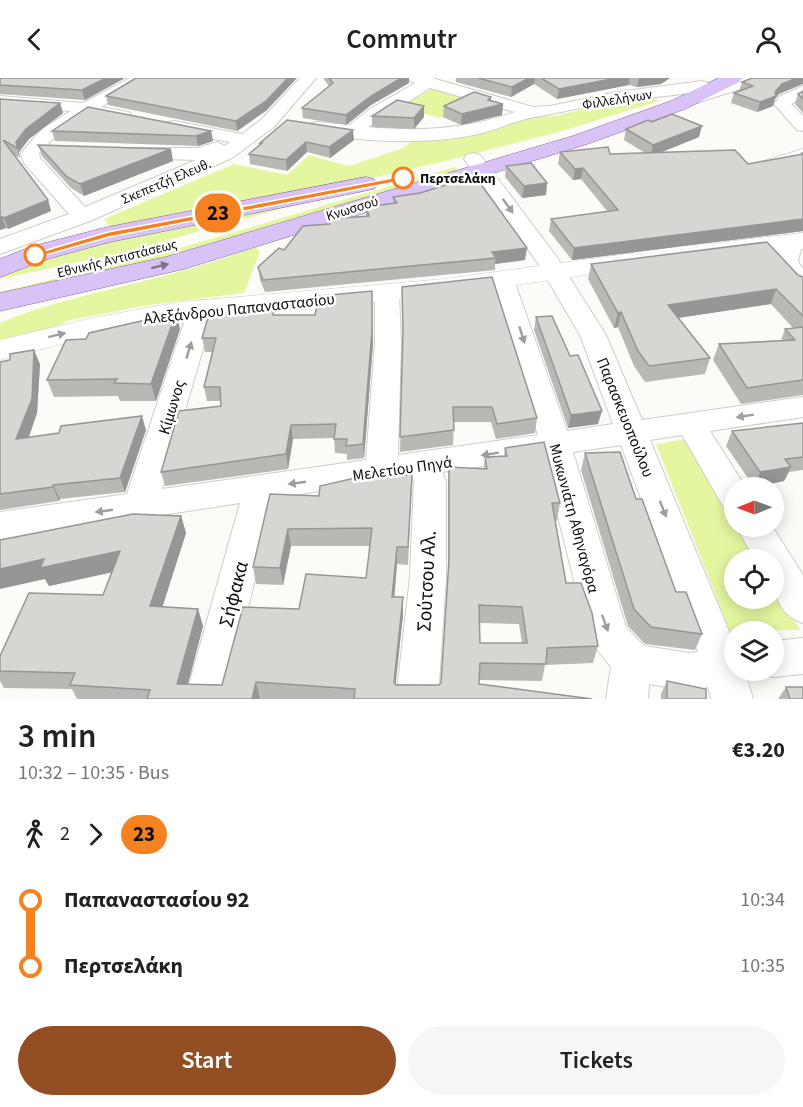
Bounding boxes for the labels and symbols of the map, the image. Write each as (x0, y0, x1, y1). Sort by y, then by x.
street label: Φιλλελήνων (581, 85, 654, 115)
street label: Σκεπετζή Ελευθ. (118, 154, 214, 210)
marker: Περτσελάκη (392, 167, 414, 189)
place label: Περτσελάκη (420, 169, 496, 189)
street label: Κνωσσού (324, 192, 381, 226)
line badge: 23 (191, 194, 245, 232)
one-way arrow (502, 197, 514, 213)
street label: Εθνικής Αντιστάσεως (55, 234, 179, 284)
unlabelled marker (24, 244, 46, 266)
one-way arrow (151, 261, 169, 271)
street label: Αλεξάνδρου Παπαναστασίου (143, 288, 336, 330)
one-way arrow (517, 326, 527, 344)
one-way arrow (47, 330, 66, 340)
one-way arrow (185, 341, 194, 359)
street label: Παρασκευοπούλου (591, 354, 659, 481)
street label: Κίμωνος (153, 377, 191, 437)
one-way arrow (736, 411, 755, 420)
street label: Μυκωνιάτη Αθηναγόρα (543, 441, 605, 596)
one-way arrow (480, 450, 499, 459)
street label: Μελετίου Πηγά (351, 451, 453, 487)
north arrow (724, 477, 784, 537)
one-way arrow (288, 478, 307, 487)
one-way arrow (658, 500, 668, 518)
one-way arrow (95, 507, 114, 516)
street label: Σούτσου Αλ. (410, 530, 444, 632)
street label: Σήφακα (212, 558, 256, 630)
one-way arrow (600, 614, 610, 632)

